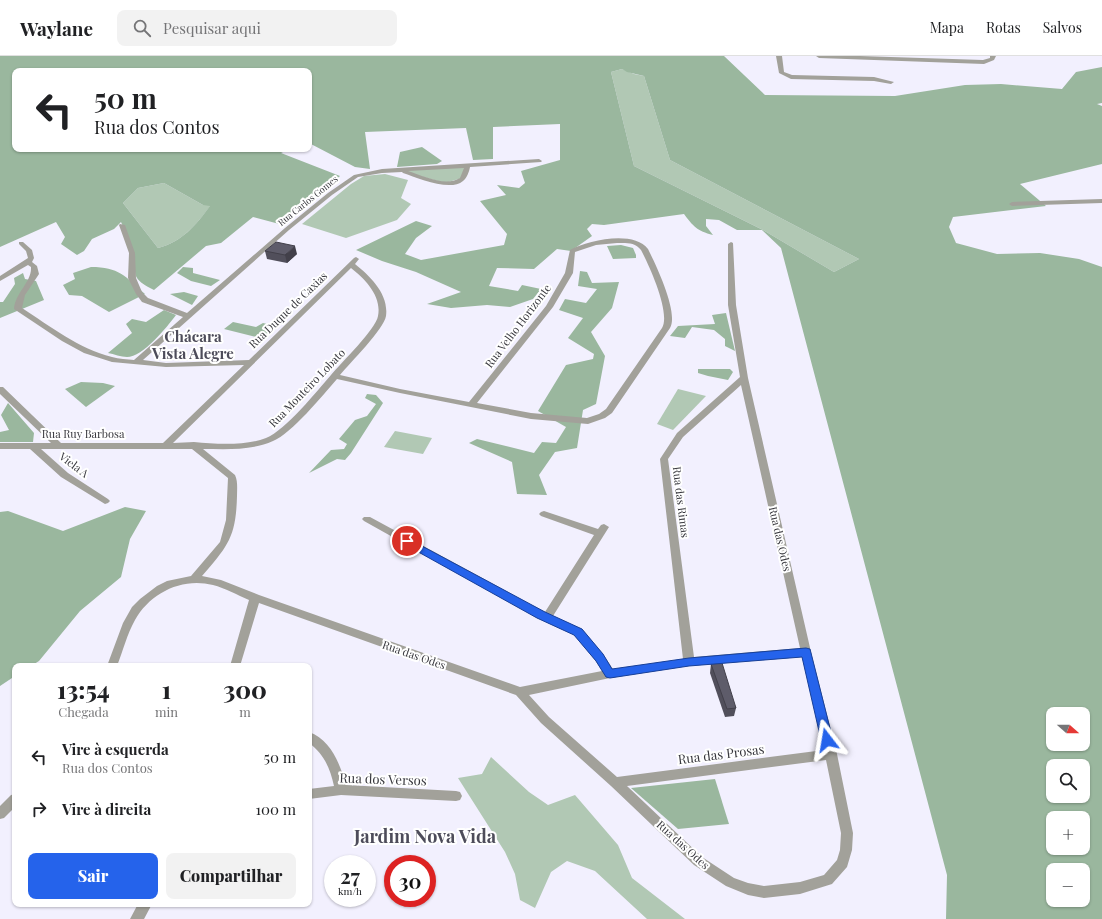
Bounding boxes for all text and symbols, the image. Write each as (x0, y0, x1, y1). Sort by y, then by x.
search box (117, 10, 397, 46)
text: Waylane (20, 15, 93, 41)
icon: search (131, 17, 153, 39)
text: Pesquisar aqui (163, 18, 261, 38)
text: Mapa (930, 18, 964, 37)
text: Rotas (986, 18, 1021, 37)
text: Salvos (1043, 18, 1082, 37)
text: 50 m (94, 79, 157, 116)
icon: left (28, 84, 80, 136)
text: Rua dos Contos (94, 115, 219, 139)
street label: Rua Carlos Gomes (275, 172, 340, 228)
street label: Rua Duque de Caxias (245, 268, 330, 351)
street label: Rua Velho Horizonte (481, 281, 554, 371)
district label: Chácara Vista Alegre (151, 326, 234, 363)
street label: Rua Monteiro Lobato (265, 345, 348, 430)
street label: Rua Ruy Barbosa (42, 426, 125, 441)
street label: Viela A (56, 448, 92, 481)
street label: Rua das Rimas (670, 465, 693, 538)
street label: Rua das Odes (766, 505, 795, 573)
pin (390, 524, 424, 558)
icon: arrive (396, 530, 418, 552)
street label: Rua das Odes (380, 637, 448, 672)
text: 13:54 (57, 673, 110, 705)
text: 1 (162, 673, 171, 705)
text: 300 (223, 673, 267, 705)
text: Chegada (58, 703, 109, 720)
text: min (155, 703, 178, 720)
text: m (239, 703, 251, 720)
north arrow (1046, 707, 1090, 751)
map controls (1046, 707, 1090, 907)
position arrow (806, 719, 848, 761)
text: Vire à esquerda (62, 739, 169, 759)
street label: Rua das Prosas (677, 740, 765, 767)
icon: left (28, 746, 50, 768)
text: 50 m (264, 747, 296, 767)
text: Rua dos Contos (62, 759, 153, 776)
button: search (1046, 759, 1090, 803)
street label: Rua dos Versos (339, 768, 427, 789)
icon: right (28, 798, 50, 820)
text: Vire à direita (62, 799, 151, 819)
text: 100 m (255, 799, 296, 819)
button: + (1046, 811, 1090, 855)
street label: Rua das Odes (654, 817, 713, 872)
district label: Jardim Nova Vida (353, 824, 497, 848)
button: Sair (28, 853, 158, 899)
button: Compartilhar (166, 853, 296, 899)
speed limit sign: 30 (384, 855, 436, 907)
text: 27 (340, 862, 360, 889)
button: − (1046, 863, 1090, 907)
text: km/h (338, 884, 362, 898)

